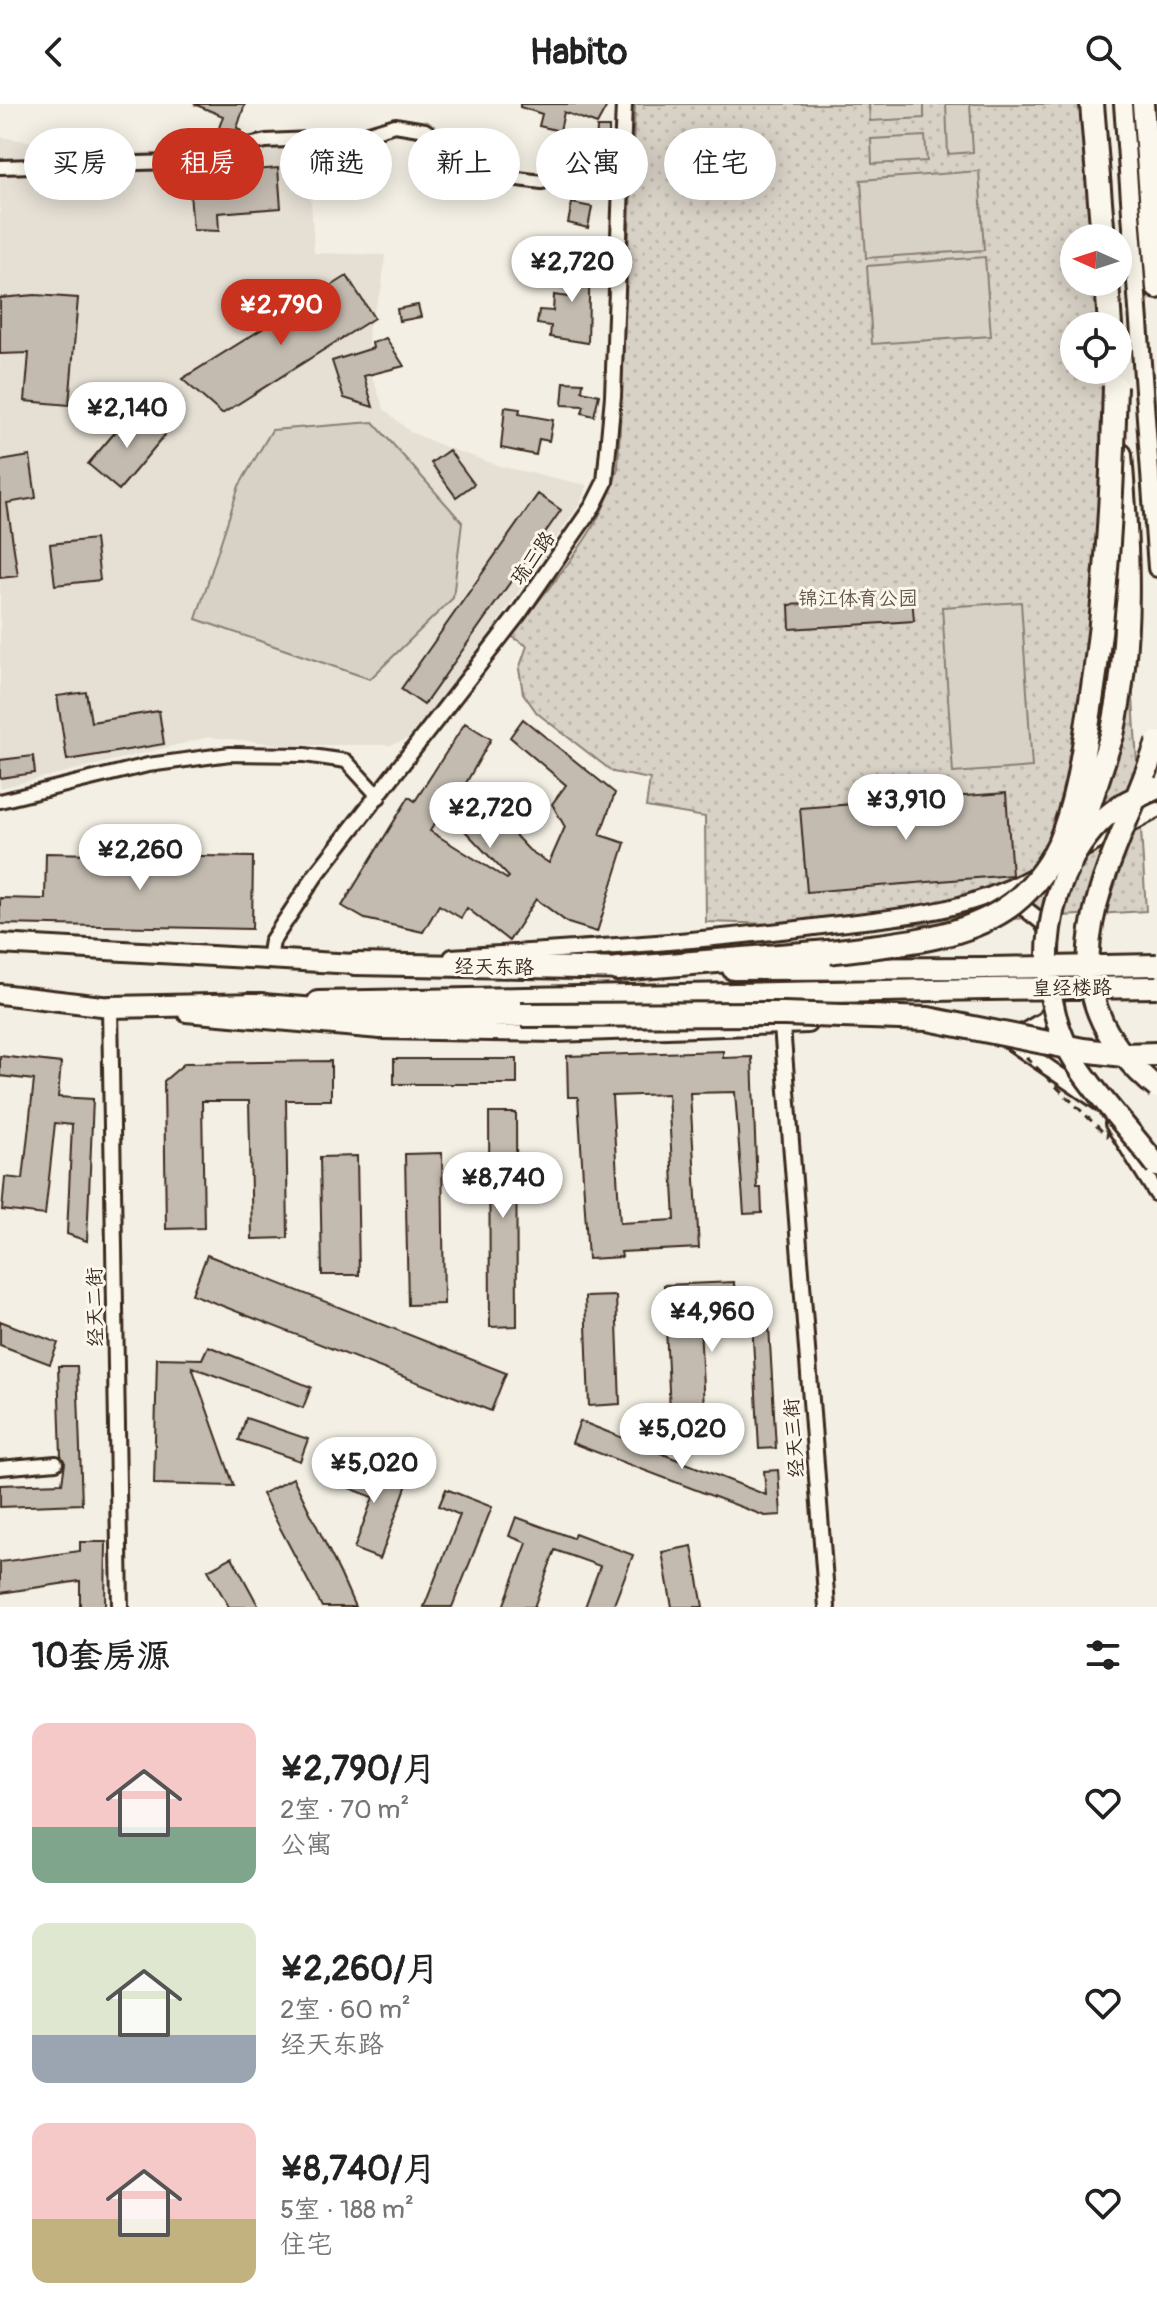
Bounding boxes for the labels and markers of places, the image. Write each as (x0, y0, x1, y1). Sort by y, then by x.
pin: ¥2,720 (507, 236, 637, 304)
pin: ¥2,790 (216, 279, 346, 347)
pin: ¥2,140 (62, 382, 192, 450)
pin: ¥3,910 (841, 774, 971, 842)
pin: ¥2,720 (425, 782, 555, 850)
pin: ¥2,260 (75, 824, 205, 892)
pin: ¥8,740 (438, 1152, 568, 1220)
pin: ¥4,960 (647, 1286, 777, 1354)
pin: ¥5,020 (617, 1403, 747, 1471)
pin: ¥5,020 (309, 1437, 439, 1505)

